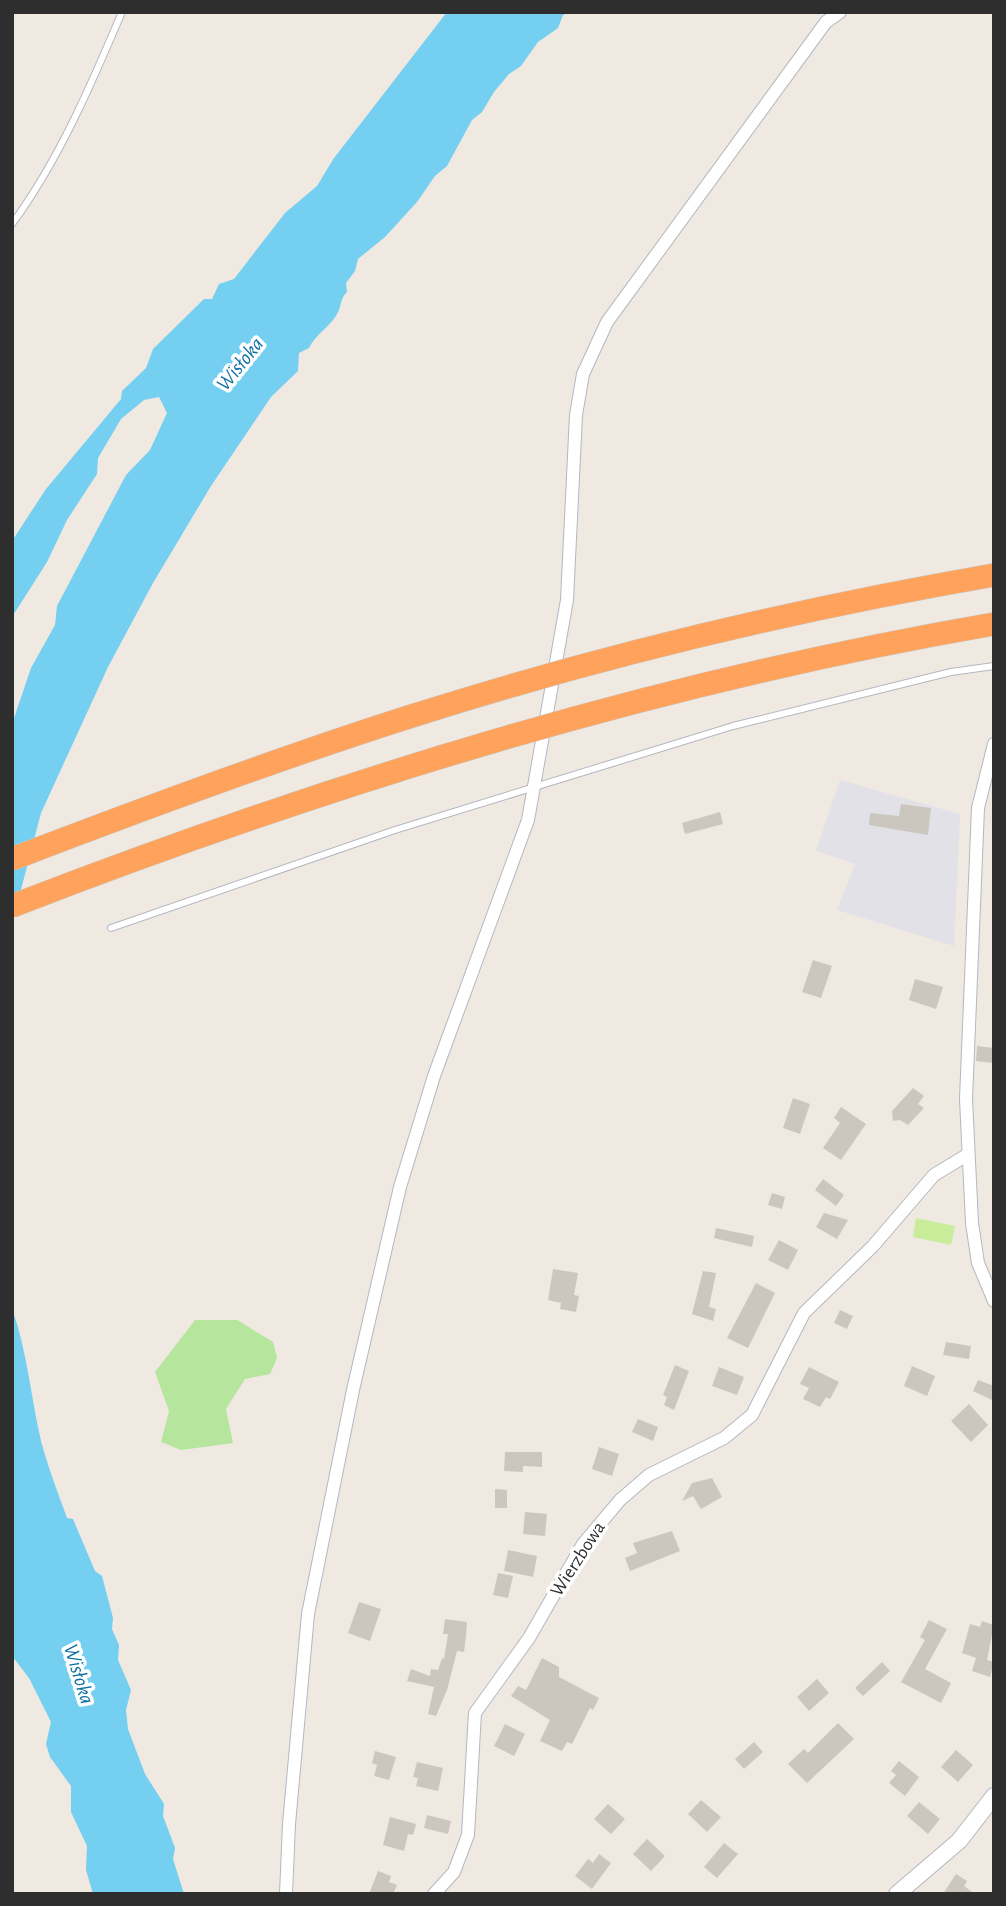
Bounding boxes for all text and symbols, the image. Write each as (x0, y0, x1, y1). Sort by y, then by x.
water label: Wisłoka (212, 333, 268, 395)
street label: Wierzbowa (547, 1518, 609, 1600)
water label: Wisłoka (60, 1641, 98, 1707)

